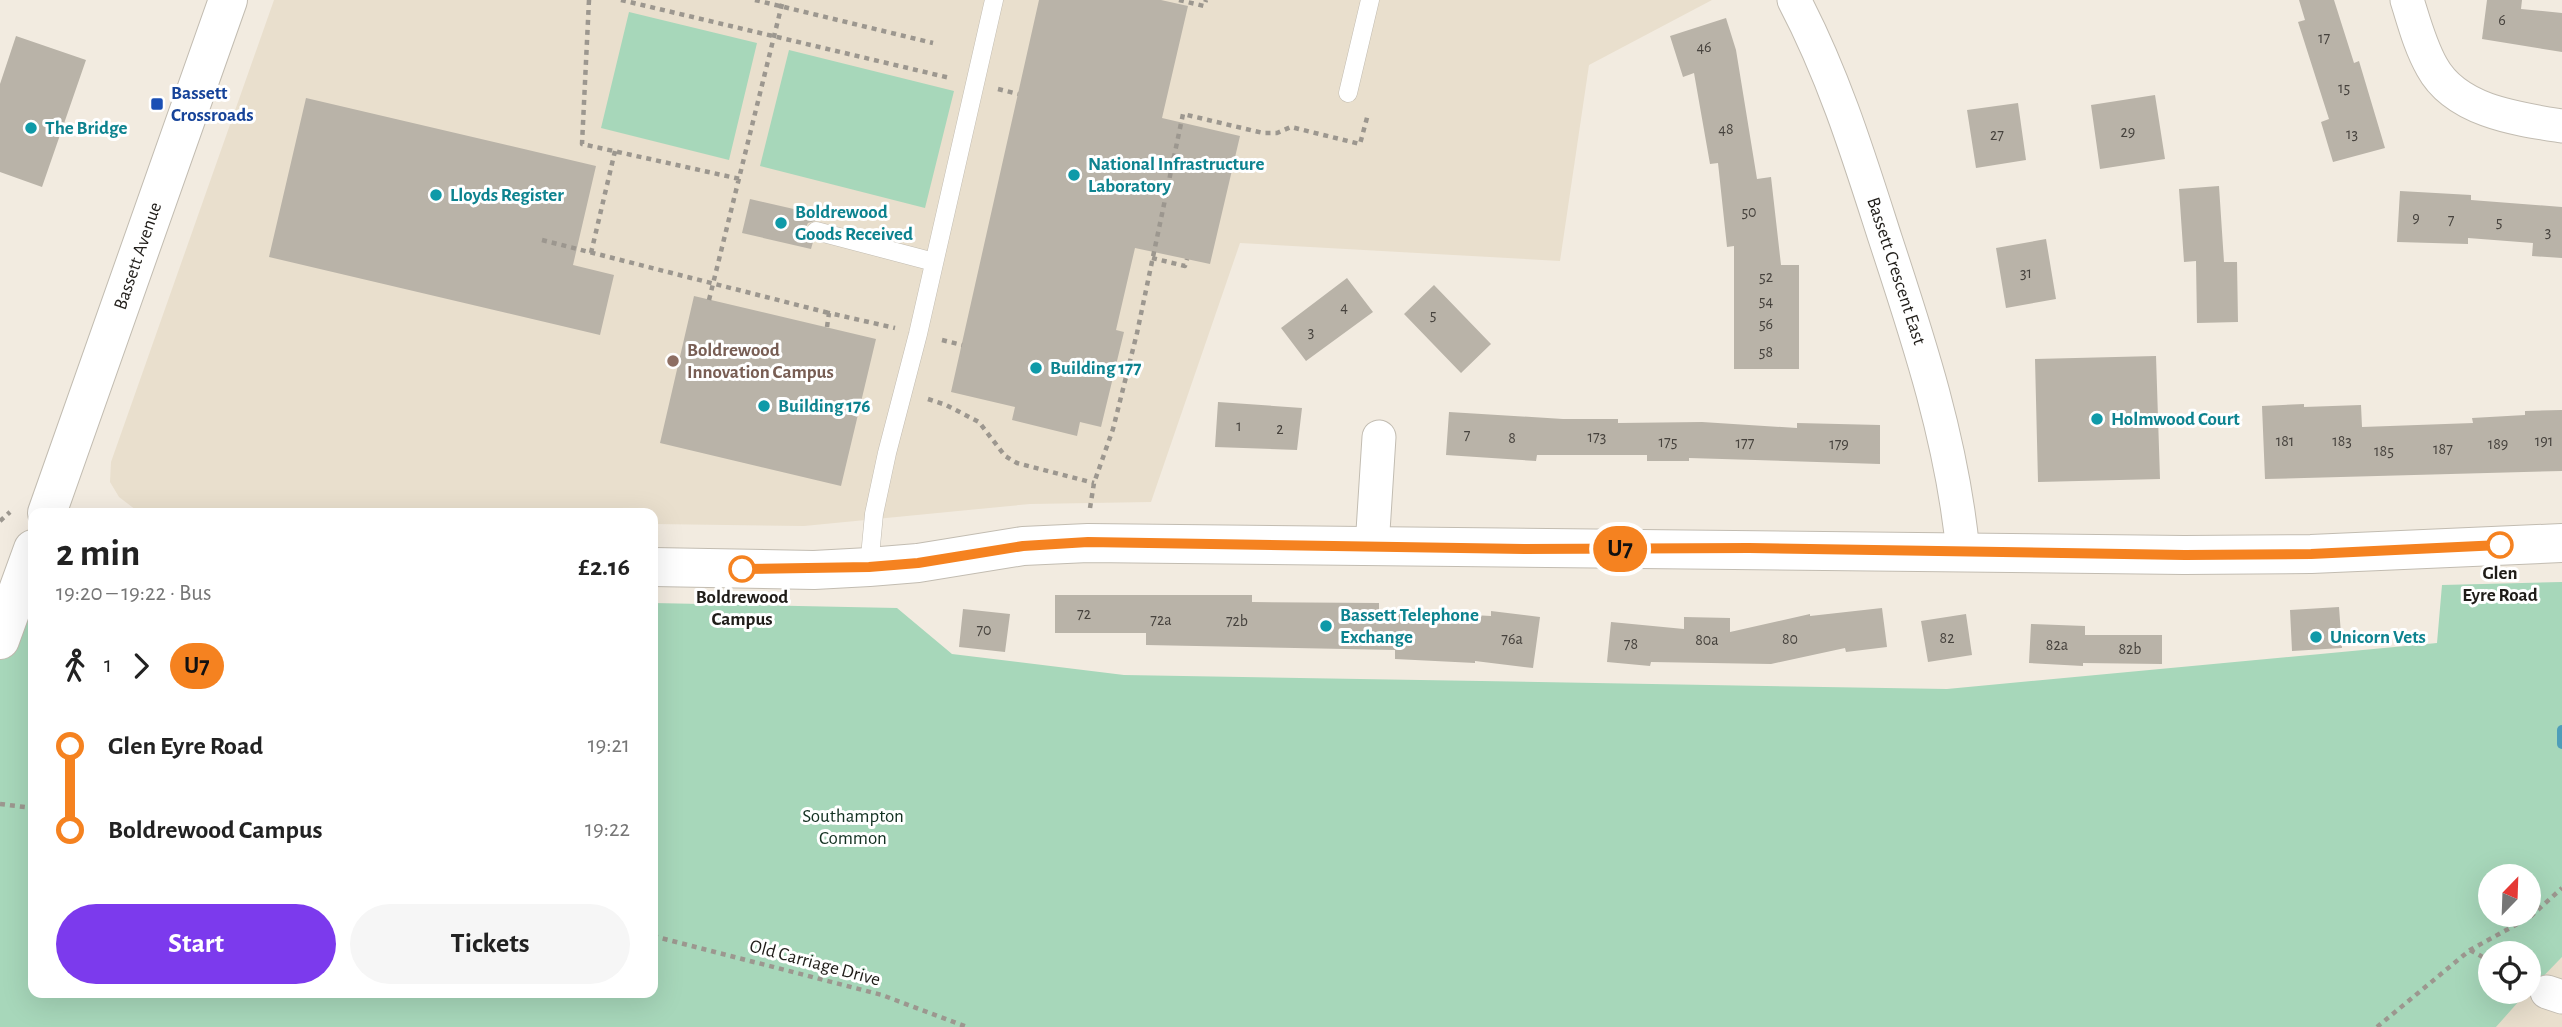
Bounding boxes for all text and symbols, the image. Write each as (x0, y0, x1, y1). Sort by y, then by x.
house number: 6 (2498, 12, 2506, 28)
house number: 17 (2318, 30, 2330, 46)
house number: 46 (1696, 39, 1712, 55)
house number: 15 (2338, 80, 2350, 96)
place label: Bassett Crossroads (171, 84, 254, 125)
marker: Bassett Crossroads (149, 96, 165, 112)
place label: The Bridge (45, 119, 127, 138)
marker: The Bridge (23, 120, 39, 136)
house number: 48 (1718, 121, 1734, 137)
house number: 29 (2121, 124, 2135, 140)
house number: 13 (2346, 126, 2358, 142)
house number: 27 (1990, 127, 2004, 143)
place label: National Infrastructure Laboratory (1088, 155, 1264, 196)
marker: National Infrastructure Laboratory (1066, 167, 1082, 183)
place label: Lloyds Register (450, 186, 564, 205)
marker: Lloyds Register (428, 187, 444, 203)
street label: Bassett Crescent East (1863, 195, 1929, 347)
street label: Bassett Avenue (111, 200, 165, 312)
place label: Boldrewood Goods Received (795, 203, 913, 244)
house number: 50 (1741, 204, 1757, 220)
house number: 9 (2412, 210, 2420, 226)
house number: 7 (2448, 212, 2455, 228)
house number: 5 (2496, 214, 2502, 230)
marker: Boldrewood Goods Received (773, 215, 789, 231)
house number: 3 (2545, 224, 2551, 240)
house number: 31 (2020, 265, 2032, 281)
house number: 52 (1759, 269, 1773, 285)
house number: 54 (1759, 293, 1773, 309)
house number: 4 (1340, 299, 1348, 315)
house number: 5 (1430, 307, 1436, 323)
house number: 56 (1759, 316, 1773, 332)
house number: 3 (1308, 324, 1314, 340)
place label: Boldrewood Innovation Campus (687, 341, 834, 382)
house number: 58 (1759, 344, 1773, 360)
marker: Boldrewood Innovation Campus (665, 353, 681, 369)
place label: Building 177 (1050, 359, 1142, 378)
marker: Building 177 (1028, 360, 1044, 376)
place label: Building 176 (778, 397, 870, 416)
marker: Building 176 (756, 398, 772, 414)
place label: Holmwood Court (2111, 410, 2240, 429)
marker: Holmwood Court (2089, 411, 2105, 427)
house number: 1 (1236, 418, 1242, 434)
house number: 2 (1276, 421, 1284, 437)
house number: 7 (1464, 427, 1471, 443)
house number: 173 (1588, 429, 1606, 445)
house number: 8 (1508, 430, 1516, 446)
house number: 181 (2276, 433, 2294, 449)
house number: 183 (2332, 433, 2352, 449)
house number: 191 (2535, 433, 2553, 449)
house number: 175 (1659, 434, 1677, 450)
house number: 177 (1736, 435, 1755, 451)
house number: 179 (1829, 436, 1849, 452)
house number: 189 (2488, 436, 2508, 452)
house number: 187 (2433, 441, 2453, 457)
house number: 185 (2374, 443, 2394, 459)
line badge: U7 (1588, 526, 1652, 572)
marker: Glen Eyre Road (2487, 532, 2513, 558)
text: 2 min (56, 535, 140, 573)
text: U7 (1607, 537, 1633, 561)
text: £2.16 (578, 554, 630, 580)
marker: Boldrewood Campus (729, 556, 755, 582)
place label: Glen Eyre Road (2462, 564, 2538, 605)
text: 19:20 – 19:22 · Bus (56, 582, 212, 605)
place label: Boldrewood Campus (696, 588, 788, 629)
house number: 72 (1077, 606, 1091, 622)
place label: Bassett Telephone Exchange (1340, 606, 1479, 647)
house number: 72a (1150, 612, 1172, 628)
house number: 72b (1226, 613, 1248, 629)
marker: Bassett Telephone Exchange (1318, 618, 1334, 634)
house number: 70 (976, 622, 992, 638)
place label: Unicorn Vets (2330, 628, 2426, 647)
marker: Unicorn Vets (2308, 629, 2324, 645)
house number: 82 (1940, 630, 1954, 646)
house number: 76a (1501, 631, 1523, 647)
house number: 80 (1782, 631, 1798, 647)
house number: 80a (1695, 632, 1719, 648)
house number: 78 (1624, 636, 1638, 652)
house number: 82a (2046, 637, 2068, 653)
house number: 82b (2118, 641, 2142, 657)
icon: walk (56, 647, 94, 685)
icon: forward (122, 647, 160, 685)
text: 1 (104, 654, 112, 677)
text: U7 (184, 654, 210, 678)
text: Glen Eyre Road (108, 733, 263, 759)
text: 19:21 (588, 734, 630, 757)
park label: Southampton Common (802, 807, 904, 848)
text: Boldrewood Campus (108, 817, 323, 843)
text: 19:22 (585, 818, 630, 841)
north arrow (2478, 864, 2541, 928)
map controls (2478, 864, 2541, 1004)
button: Start (56, 904, 336, 984)
button: Tickets (350, 904, 630, 984)
street label: Old Carriage Drive (748, 936, 882, 990)
button: locate (2478, 941, 2541, 1004)

